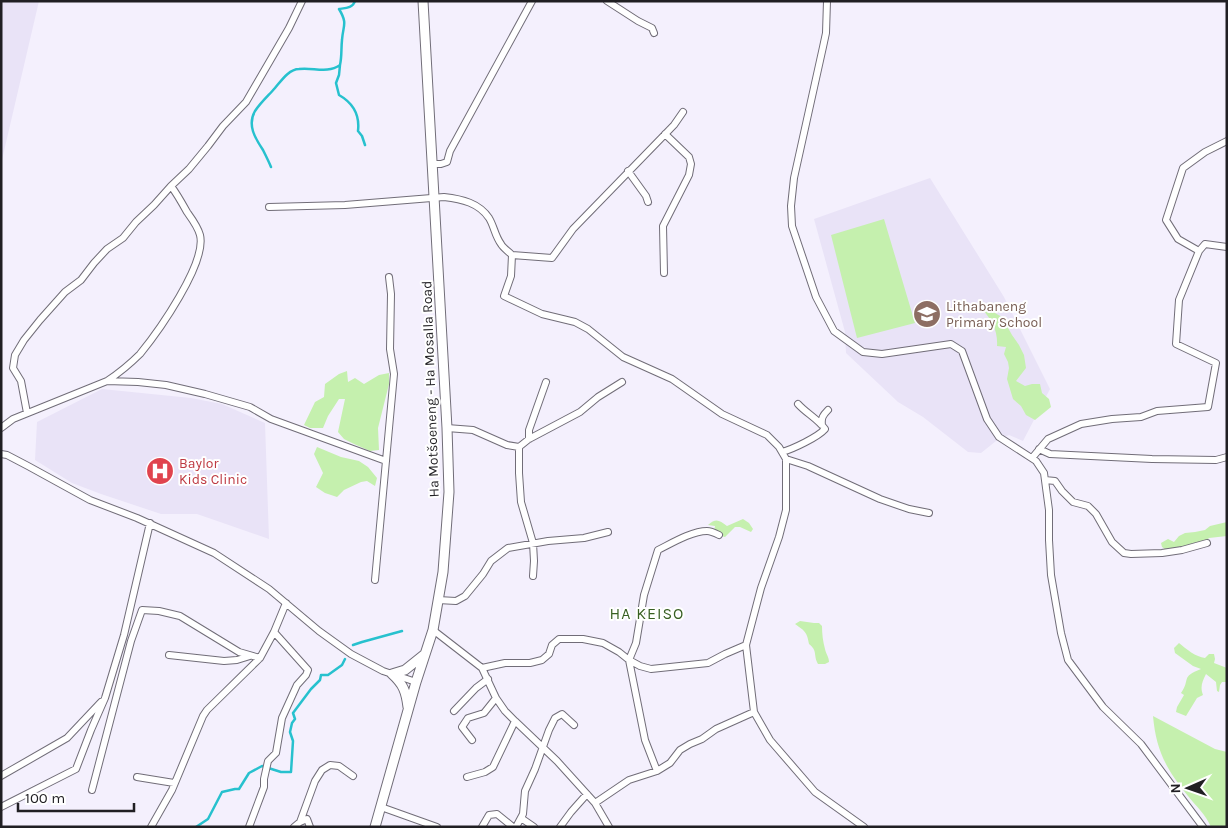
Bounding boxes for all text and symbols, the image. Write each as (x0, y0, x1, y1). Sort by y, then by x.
street label: Ha Motšoeneng - Ha Mosalla Road (418, 280, 443, 498)
place label: Lithabaneng Primary School (946, 298, 1042, 331)
school or university icon: Lithabaneng Primary School (912, 299, 942, 329)
place label: Baylor Kids Clinic (179, 455, 247, 488)
hospital icon: Baylor Kids Clinic (145, 456, 175, 486)
district label: HA KEISO (610, 604, 684, 623)
north arrow (1163, 763, 1213, 813)
scale bar (18, 780, 134, 812)
text: N (1167, 783, 1184, 794)
text: 100 m (25, 789, 65, 807)

